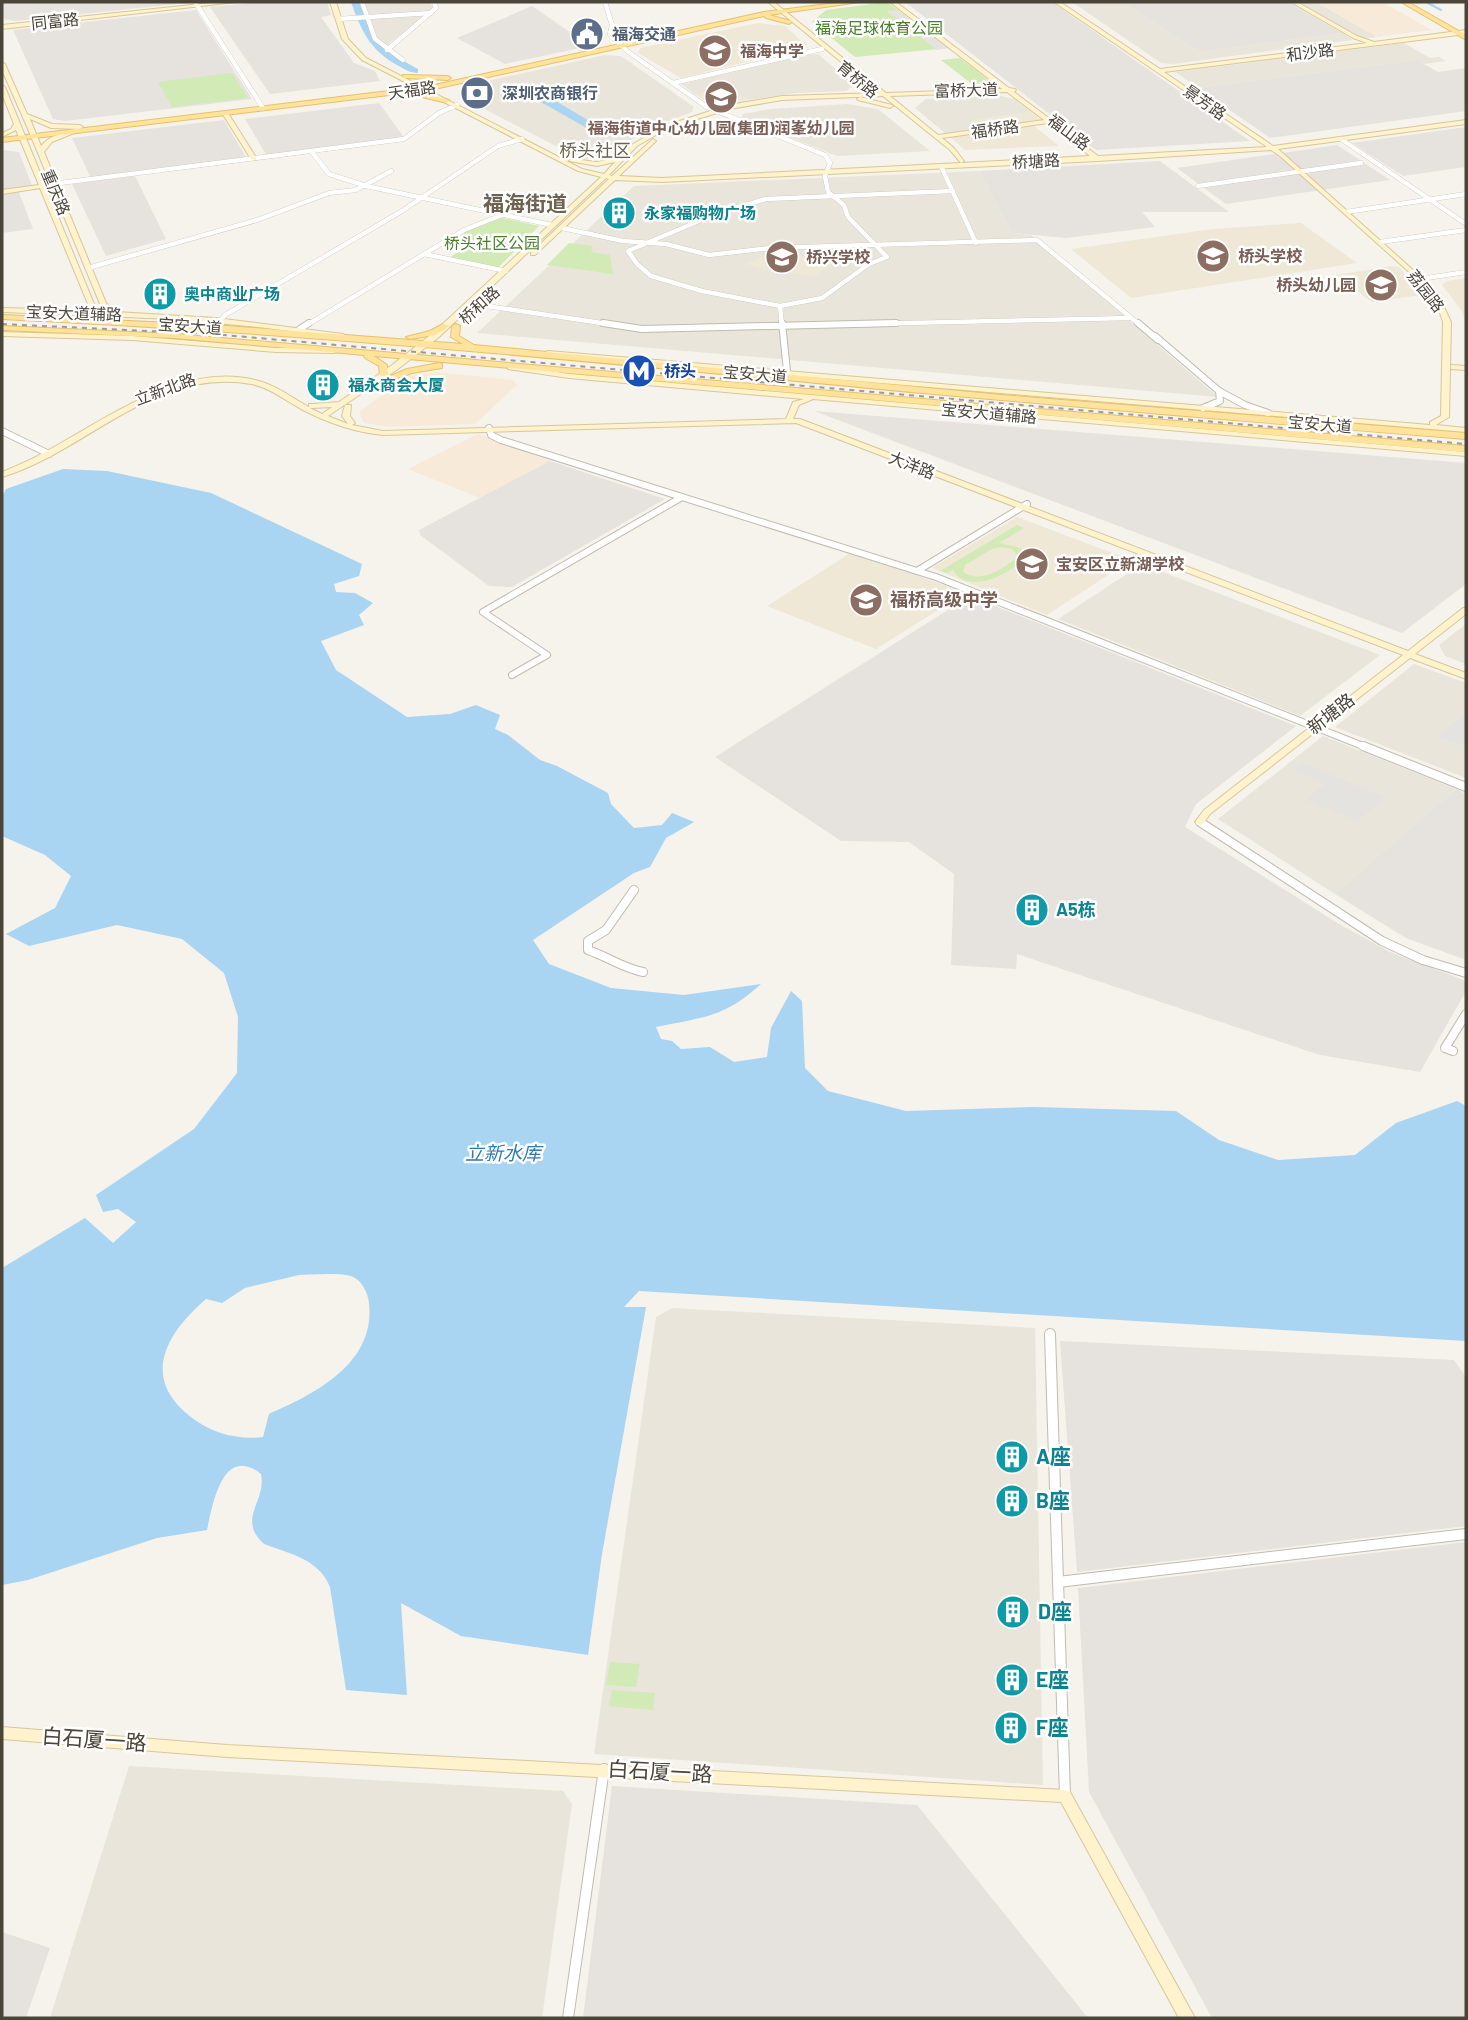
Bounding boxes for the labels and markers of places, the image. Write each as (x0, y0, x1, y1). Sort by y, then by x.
public building icon: 福海交通 (568, 15, 606, 53)
place label: 福海交通 (612, 24, 676, 43)
school or university icon: 福海中学 (696, 32, 734, 70)
place label: 福海中学 (740, 41, 804, 60)
bank icon: 深圳农商银行 (458, 74, 496, 112)
school or university icon: 福海街道中心幼儿园(集团)润峯幼儿园 (702, 78, 740, 116)
place label: 深圳农商银行 (502, 83, 598, 102)
place label: 福海街道中心幼儿园(集团)润峯幼儿园 (587, 118, 855, 137)
building icon: 永家福购物广场 (600, 194, 638, 232)
place label: 永家福购物广场 (644, 203, 756, 222)
school or university icon: 桥头学校 (1194, 237, 1232, 275)
school or university icon: 桥兴学校 (763, 238, 801, 276)
place label: 桥头学校 (1238, 246, 1303, 265)
place label: 桥兴学校 (806, 247, 871, 266)
school or university icon: 桥头幼儿园 (1362, 266, 1400, 304)
building icon: 奥中商业广场 (141, 275, 179, 313)
place label: 桥头幼儿园 (1276, 275, 1356, 294)
place label: 奥中商业广场 (184, 284, 280, 303)
metro station icon: 桥头 (620, 352, 658, 390)
place label: 桥头 (664, 361, 696, 380)
building icon: 福永商会大厦 (304, 366, 342, 404)
place label: 福永商会大厦 (348, 375, 444, 394)
school or university icon: 宝安区立新湖学校 (1013, 545, 1051, 583)
place label: 宝安区立新湖学校 (1056, 554, 1185, 573)
school or university icon: 福桥高级中学 (847, 581, 885, 619)
place label: 福桥高级中学 (890, 588, 998, 610)
building icon: A5栋 (1013, 891, 1051, 929)
place label: A5栋 (1056, 898, 1096, 920)
building icon: A座 (993, 1438, 1031, 1476)
place label: A座 (1036, 1443, 1071, 1468)
building icon: B座 (993, 1482, 1031, 1520)
place label: B座 (1036, 1487, 1070, 1512)
building icon: D座 (994, 1593, 1032, 1631)
place label: D座 (1038, 1598, 1072, 1623)
building icon: E座 (993, 1661, 1031, 1699)
place label: E座 (1036, 1666, 1069, 1691)
building icon: F座 (992, 1709, 1030, 1747)
place label: F座 (1036, 1714, 1069, 1739)

